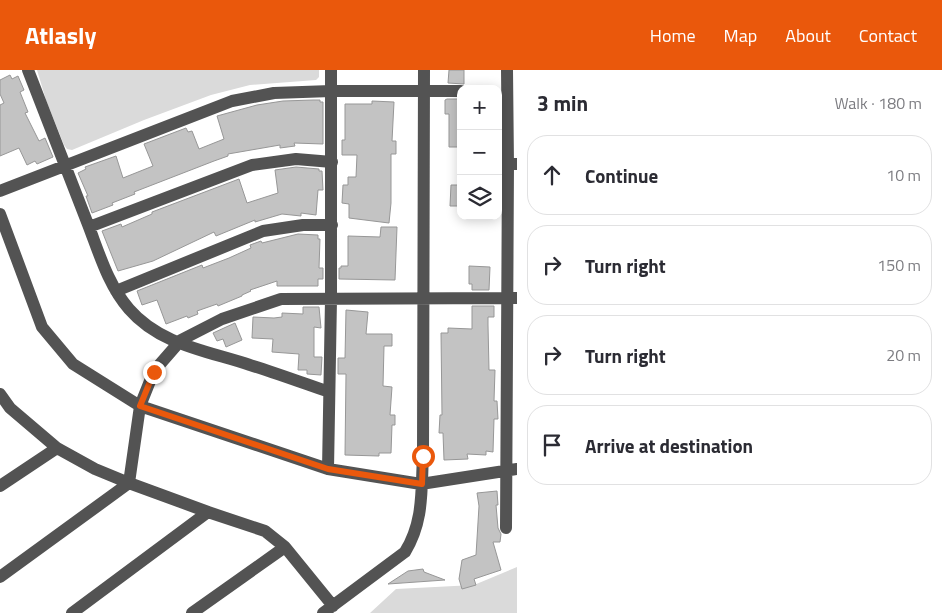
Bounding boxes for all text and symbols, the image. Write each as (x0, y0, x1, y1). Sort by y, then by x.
text: Atlasly (25, 17, 96, 53)
text: Home (650, 22, 696, 49)
text: Map (724, 22, 757, 49)
text: About (785, 22, 831, 49)
text: Contact (859, 22, 917, 49)
map controls (457, 85, 502, 220)
button: + (457, 85, 502, 130)
text: 3 min (537, 87, 588, 119)
text: Walk · 180 m (834, 91, 922, 115)
button: − (457, 130, 502, 175)
icon: ahead (538, 161, 566, 189)
text: Continue (585, 161, 658, 190)
text: 10 m (886, 163, 921, 187)
button: layers (457, 175, 502, 220)
icon: right (538, 251, 566, 279)
text: Turn right (585, 251, 666, 280)
text: 150 m (877, 253, 921, 277)
icon: right (538, 341, 566, 369)
text: Turn right (585, 341, 666, 370)
text: 20 m (886, 343, 921, 367)
route end (143, 361, 166, 384)
icon: arrive (538, 431, 566, 459)
text: Arrive at destination (585, 431, 753, 460)
route start (412, 445, 435, 468)

